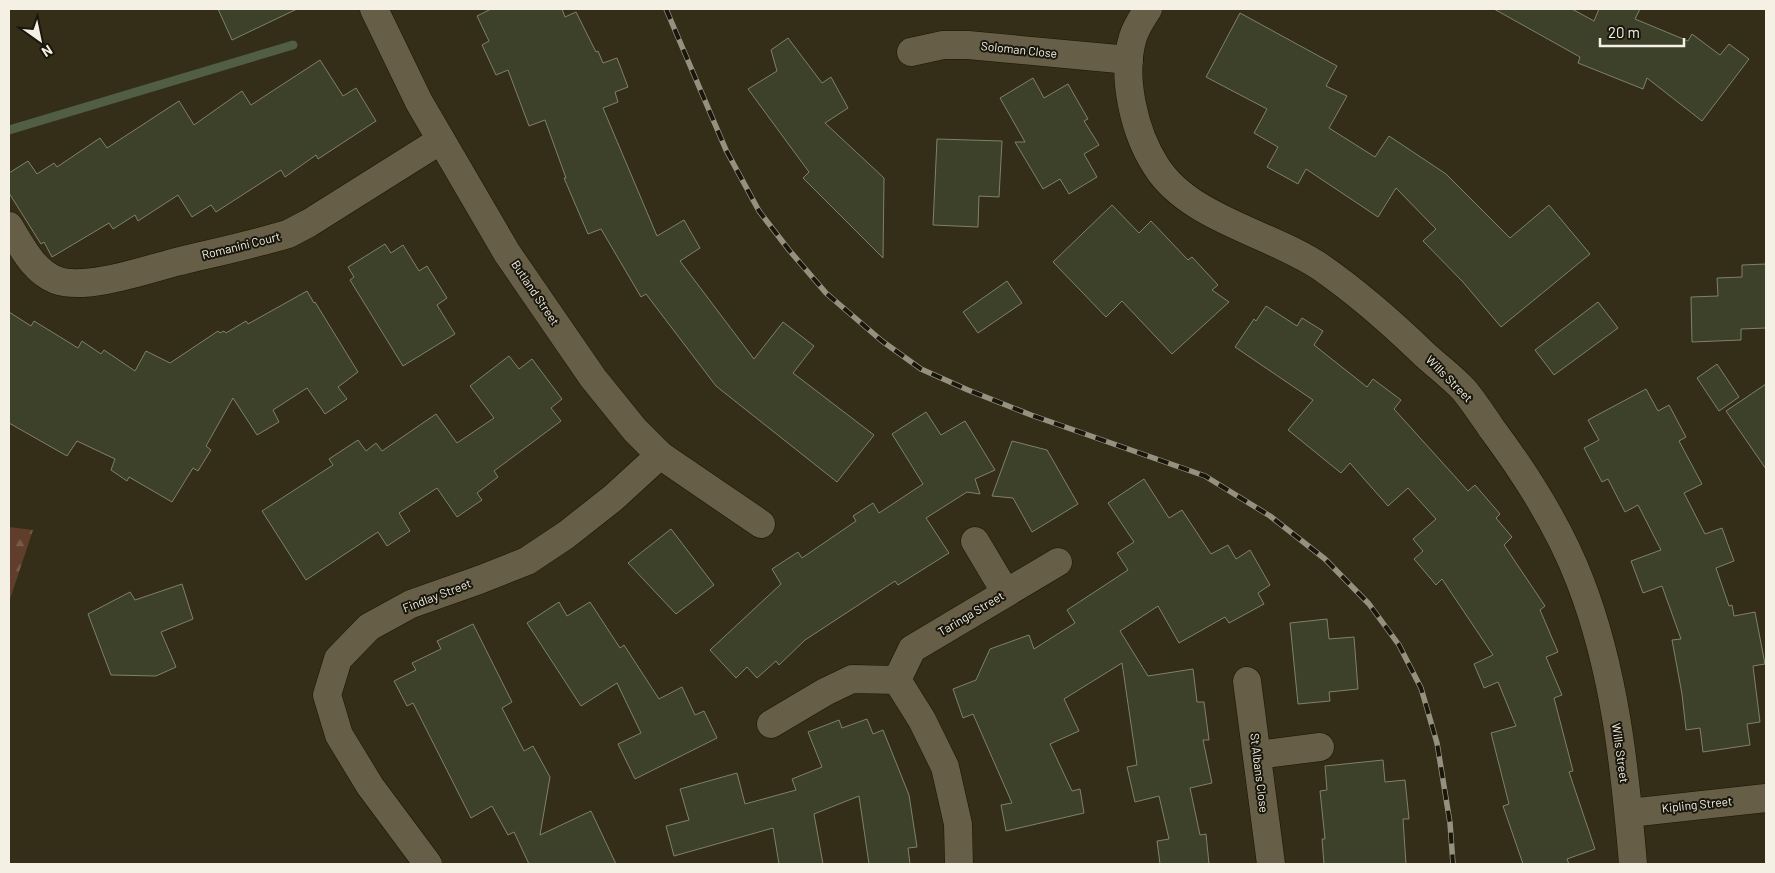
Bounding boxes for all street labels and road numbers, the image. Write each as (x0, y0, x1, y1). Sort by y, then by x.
street label: Soloman Close (980, 38, 1058, 60)
street label: Romanini Court (200, 228, 282, 262)
street label: Butland Street (509, 257, 563, 328)
street label: Wills Street (1424, 352, 1476, 404)
street label: Findlay Street (400, 576, 473, 615)
street label: Taringa Street (935, 588, 1006, 638)
street label: Wills Street (1610, 722, 1632, 784)
street label: St Albans Close (1248, 732, 1272, 813)
street label: Kipling Street (1661, 793, 1733, 815)

